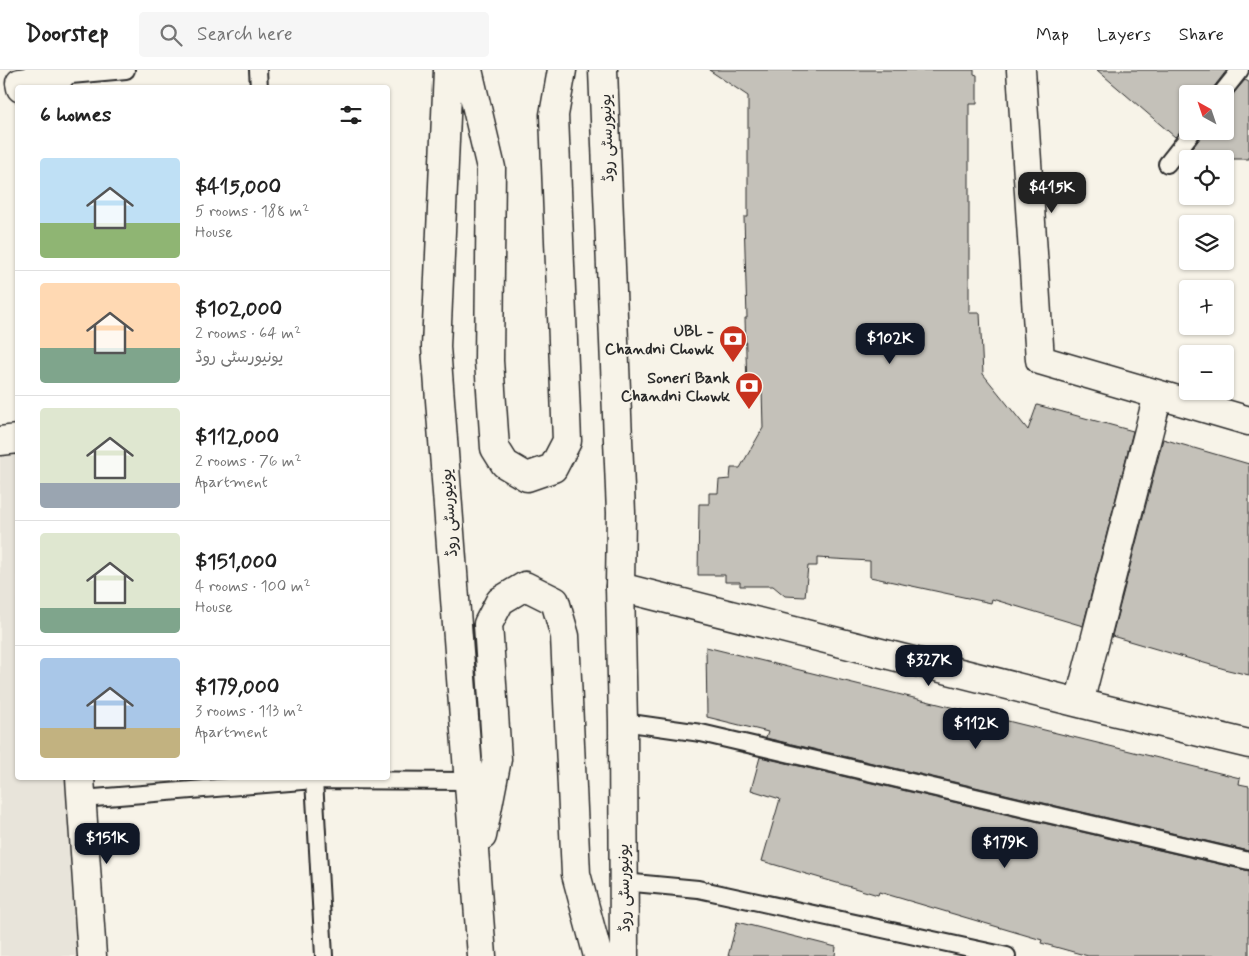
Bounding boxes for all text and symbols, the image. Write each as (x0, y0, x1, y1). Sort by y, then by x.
search box (139, 12, 489, 57)
text: Doorstep (25, 19, 109, 50)
icon: search (157, 21, 185, 49)
text: Search here (197, 22, 293, 47)
text: Map (1036, 23, 1069, 47)
text: Layers (1097, 23, 1151, 47)
text: Share (1179, 23, 1224, 47)
north arrow (1179, 85, 1234, 140)
map controls (1179, 85, 1234, 400)
street label: یونیورسٹی روڈ (595, 93, 620, 183)
text: 6 homes (40, 101, 111, 129)
icon: filters (337, 101, 365, 129)
button: locate (1179, 150, 1234, 205)
pin: $415K (1017, 172, 1087, 214)
text: $415,000 (195, 173, 281, 201)
text: $415K (1029, 177, 1075, 198)
icon: home (80, 178, 140, 238)
text: 5 rooms · 188 m² (195, 201, 309, 222)
button: layers (1179, 215, 1234, 270)
text: House (195, 222, 233, 243)
button: + (1179, 280, 1234, 335)
text: $102,000 (195, 295, 282, 323)
icon: home (80, 303, 140, 363)
place label: UBL - Chandni Chowk (605, 321, 715, 360)
pin: $102K (855, 322, 925, 365)
text: 2 rooms · 64 m² (195, 323, 301, 344)
bank icon: UBL - Chandni Chowk (718, 324, 748, 363)
text: $102K (867, 328, 913, 349)
button: − (1179, 345, 1234, 400)
text: یونیورسٹی روڈ (195, 347, 284, 368)
place label: Soneri Bank Chandni Chowk (621, 368, 731, 407)
bank icon: Soneri Bank Chandni Chowk (734, 371, 764, 410)
text: $112,000 (195, 423, 279, 451)
icon: home (80, 428, 140, 488)
text: 2 rooms · 76 m² (195, 451, 302, 472)
street label: یونیورسٹی روڈ (436, 468, 463, 558)
text: Apartment (195, 472, 268, 493)
text: $151,000 (195, 548, 277, 576)
icon: home (80, 553, 140, 613)
text: 4 rooms · 100 m² (195, 576, 311, 597)
text: House (195, 597, 233, 618)
pin: $327K (894, 644, 964, 687)
text: $327K (906, 650, 952, 671)
text: $179,000 (195, 673, 279, 701)
icon: home (80, 678, 140, 738)
text: 3 rooms · 113 m² (195, 701, 303, 722)
pin: $112K (941, 708, 1011, 750)
text: $112K (954, 713, 998, 734)
text: Apartment (195, 722, 268, 743)
pin: $151K (72, 822, 142, 865)
pin: $179K (970, 826, 1040, 869)
text: $151K (86, 828, 128, 849)
text: $179K (983, 832, 1027, 853)
street label: یونیورسٹی روڈ (613, 844, 636, 932)

